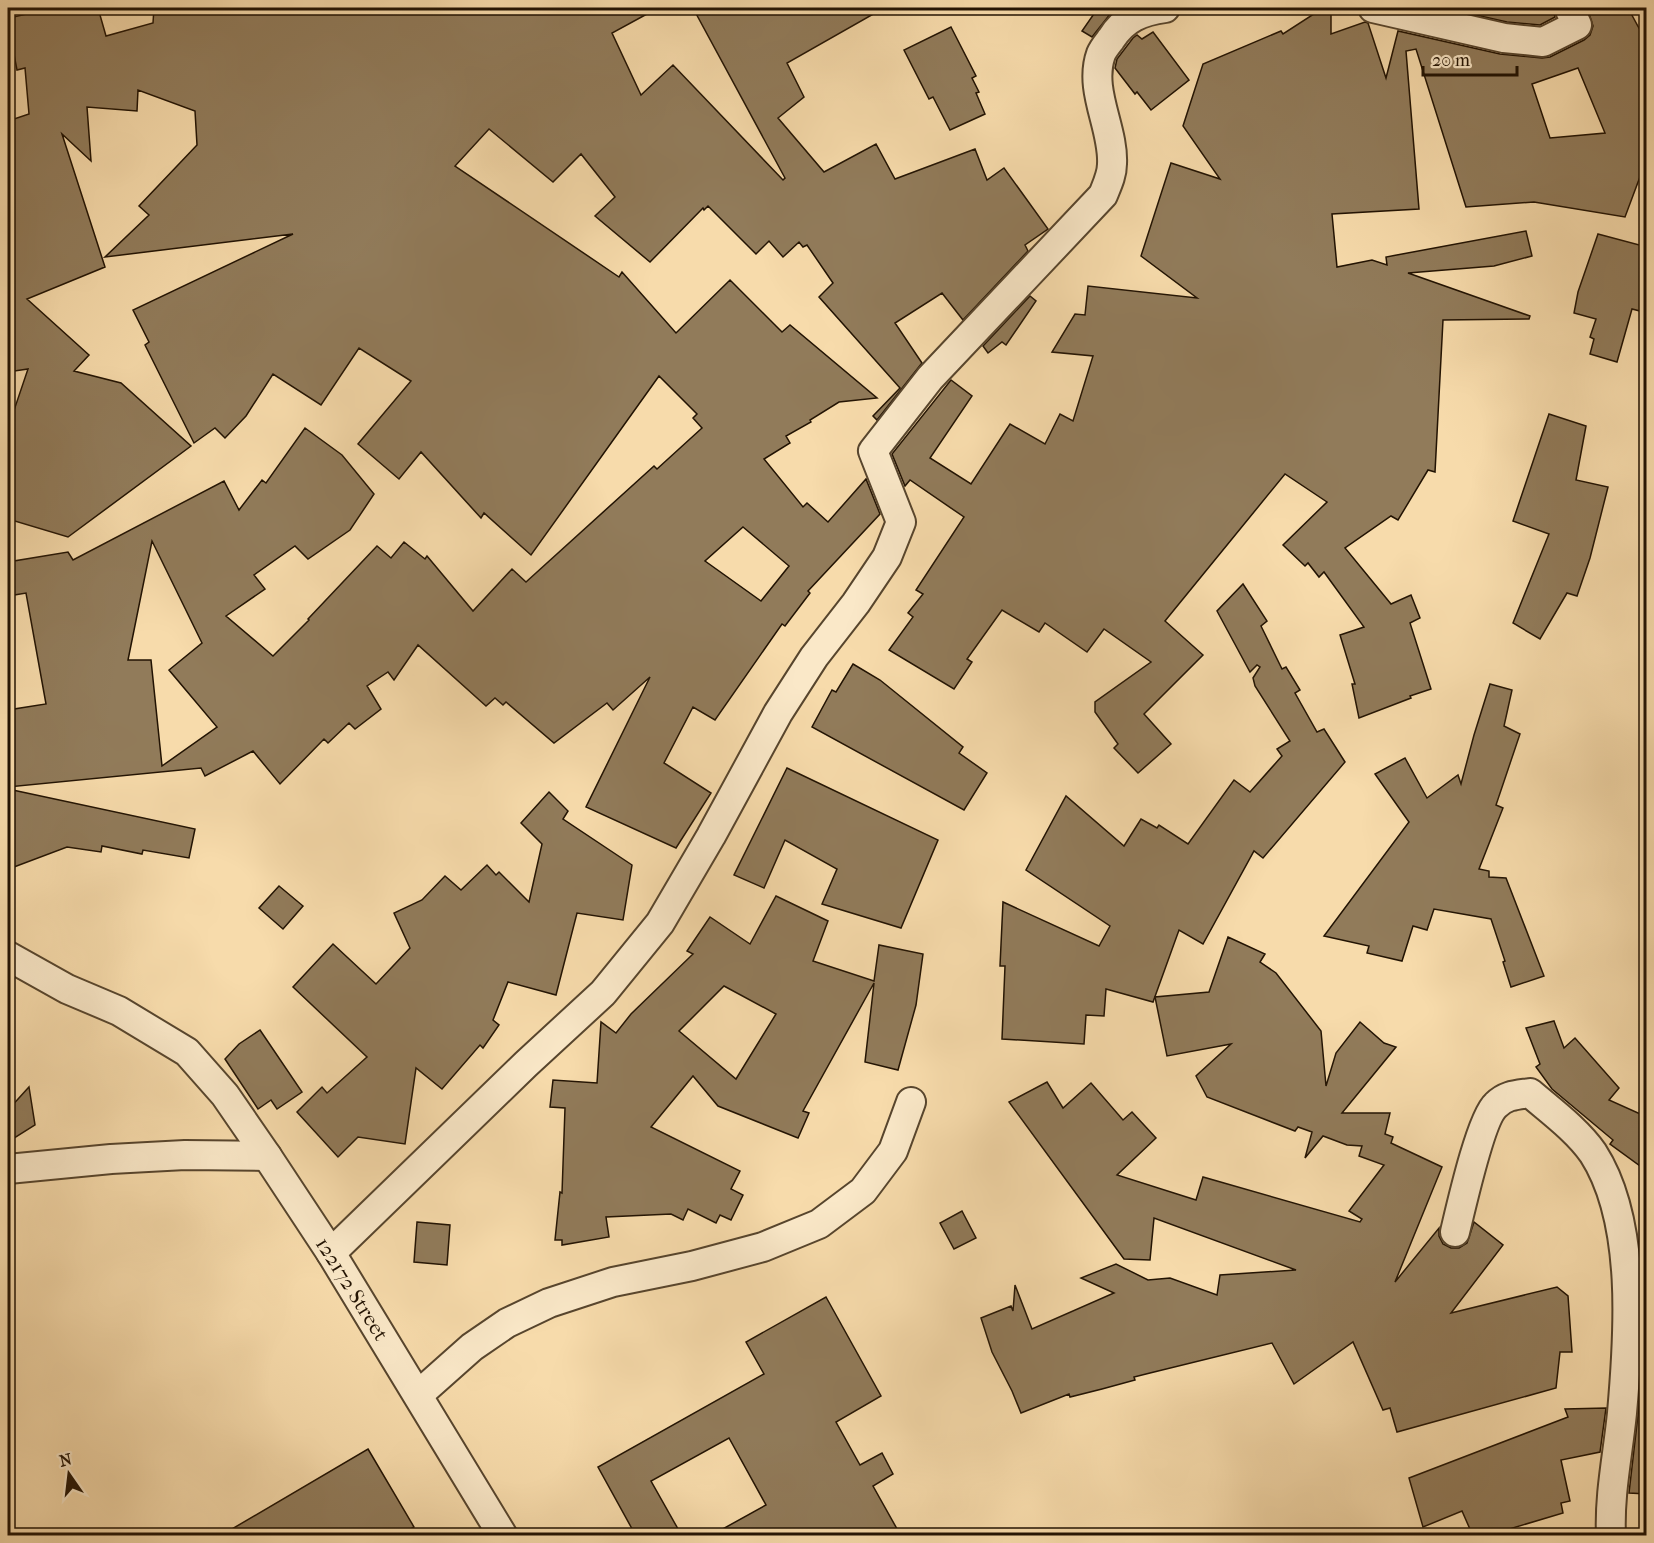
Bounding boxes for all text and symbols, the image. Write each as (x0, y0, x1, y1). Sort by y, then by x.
scale bar (1423, 39, 1518, 77)
text: 20 m (1432, 50, 1470, 71)
street label: 122172 Street (311, 1233, 394, 1346)
north arrow (39, 1444, 99, 1504)
text: N (57, 1449, 75, 1471)

